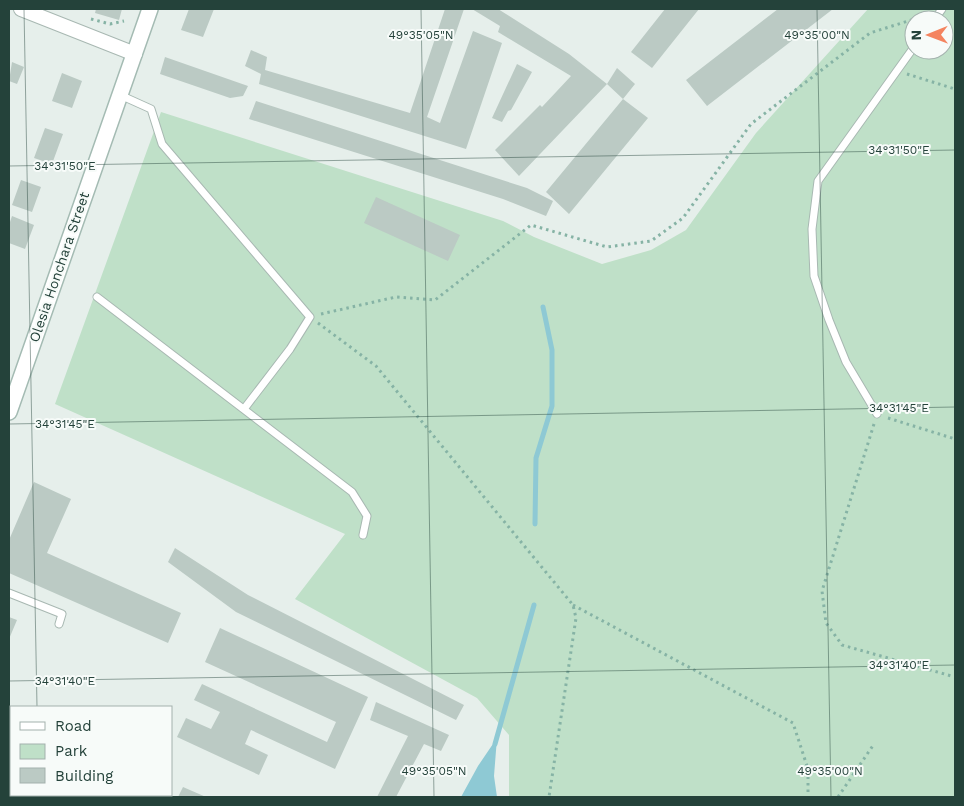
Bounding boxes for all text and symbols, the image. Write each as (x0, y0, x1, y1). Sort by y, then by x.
north arrow (904, 10, 954, 60)
text: 49°35'05"N (388, 28, 454, 42)
text: 49°35'00"N (784, 28, 850, 42)
text: N (908, 30, 924, 41)
text: 34°31'50"E (868, 143, 930, 157)
text: 34°31'50"E (34, 159, 96, 173)
street label: Olesia Honchara Street (26, 190, 92, 344)
text: 34°31'45"E (869, 401, 929, 415)
text: 34°31'45"E (35, 417, 95, 431)
text: 34°31'40"E (869, 658, 930, 672)
text: 34°31'40"E (35, 674, 96, 688)
legend (10, 706, 172, 796)
text: Road (55, 717, 92, 735)
text: Park (55, 742, 88, 760)
text: 49°35'05"N (401, 764, 467, 778)
text: 49°35'00"N (797, 764, 863, 778)
text: Building (55, 767, 113, 785)

